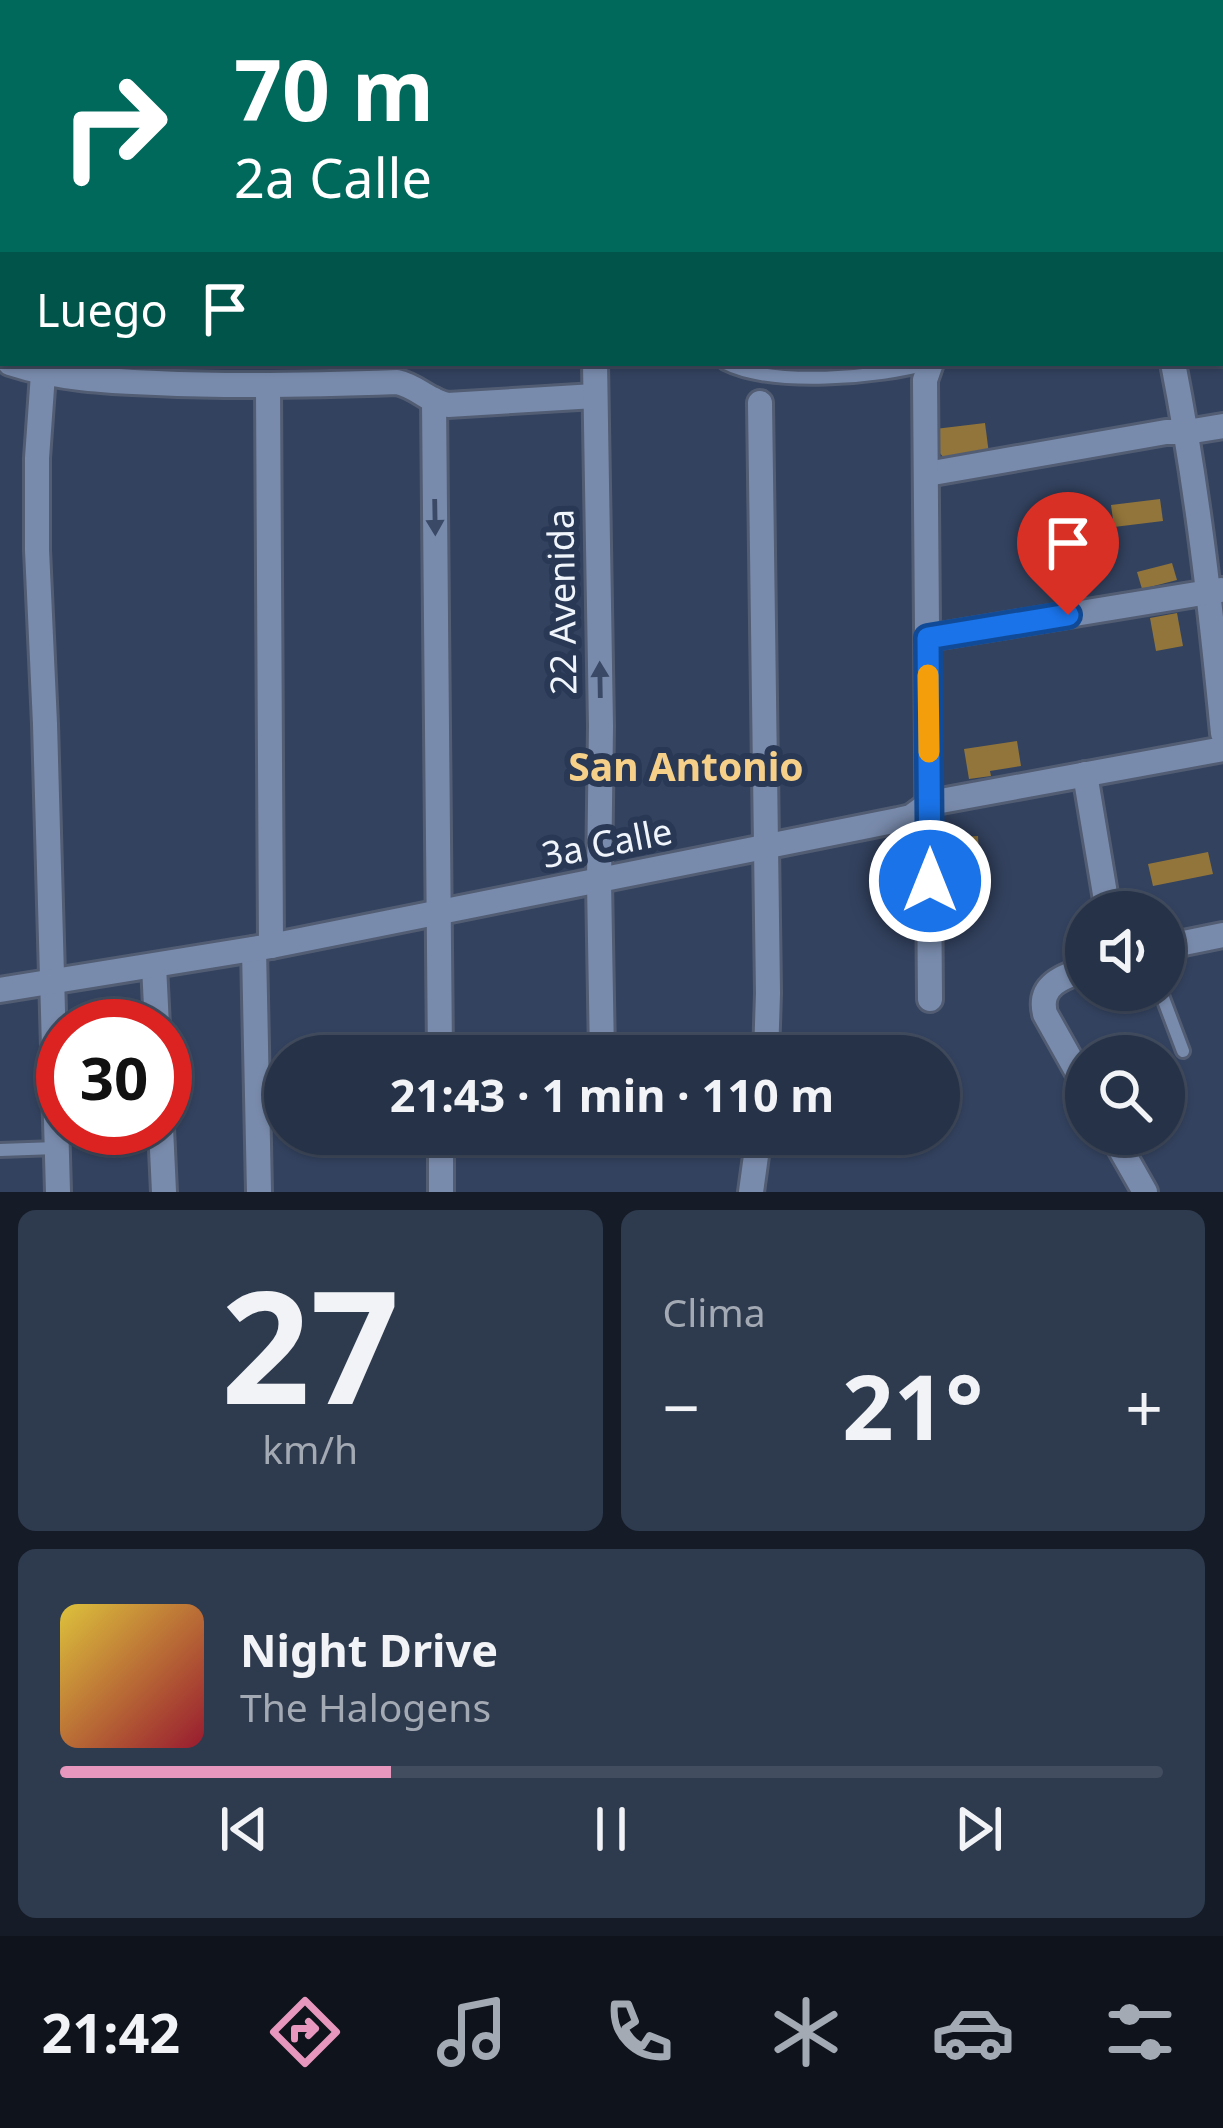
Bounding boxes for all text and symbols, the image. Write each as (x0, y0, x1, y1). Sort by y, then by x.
text: 70 m (234, 31, 434, 146)
icon: right (36, 48, 192, 204)
text: 2a Calle (234, 140, 432, 214)
icon: arrive (192, 276, 258, 342)
text: Luego (36, 279, 168, 340)
pin (1017, 492, 1119, 615)
one-way arrow (425, 499, 445, 537)
street label: 22 Avenida (535, 509, 588, 695)
icon: arrive (1035, 510, 1101, 576)
one-way arrow (590, 660, 609, 698)
district label: San Antonio (568, 739, 804, 792)
street label: 3a Calle (537, 806, 676, 879)
position arrow (867, 818, 993, 944)
map controls (1065, 891, 1185, 1155)
button: sound (1065, 891, 1185, 1011)
speed limit sign: 30 (36, 999, 192, 1155)
button: search (1065, 1035, 1185, 1155)
text: 21:43 · 1 min · 110 m (390, 1064, 834, 1125)
text: 27 (221, 1237, 399, 1450)
text: Clima (663, 1285, 766, 1338)
text: 21° (842, 1344, 983, 1466)
text: − (663, 1361, 700, 1451)
text: + (1125, 1361, 1163, 1451)
text: km/h (262, 1422, 358, 1475)
text: Night Drive (240, 1619, 498, 1680)
text: The Halogens (240, 1680, 491, 1733)
icon: previous (211, 1796, 277, 1862)
icon: pause (578, 1796, 644, 1862)
icon: next (946, 1796, 1012, 1862)
icon: directions (263, 1990, 347, 2074)
icon: music (430, 1990, 514, 2074)
icon: phone (597, 1990, 681, 2074)
icon: climate (764, 1990, 848, 2074)
icon: car (931, 1990, 1015, 2074)
icon: filters (1098, 1990, 1182, 2074)
text: 21:42 (41, 1995, 180, 2069)

